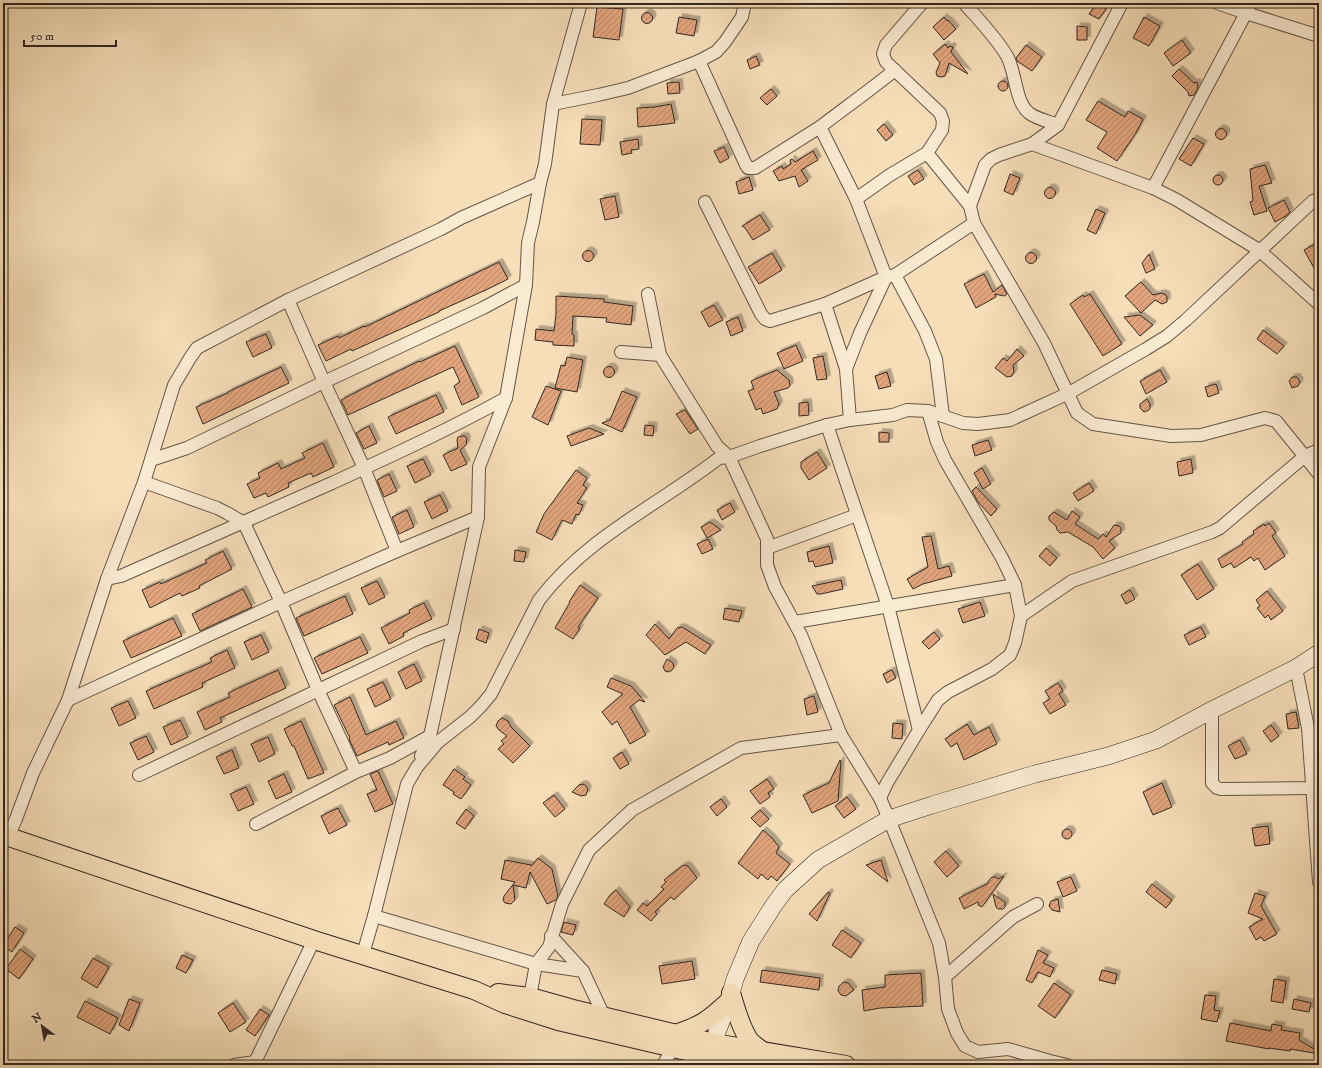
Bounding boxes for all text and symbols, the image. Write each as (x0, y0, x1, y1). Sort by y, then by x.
scale bar (24, 22, 116, 48)
text: 50 m (30, 29, 54, 44)
north arrow (22, 1006, 62, 1046)
text: N (30, 1010, 45, 1027)

